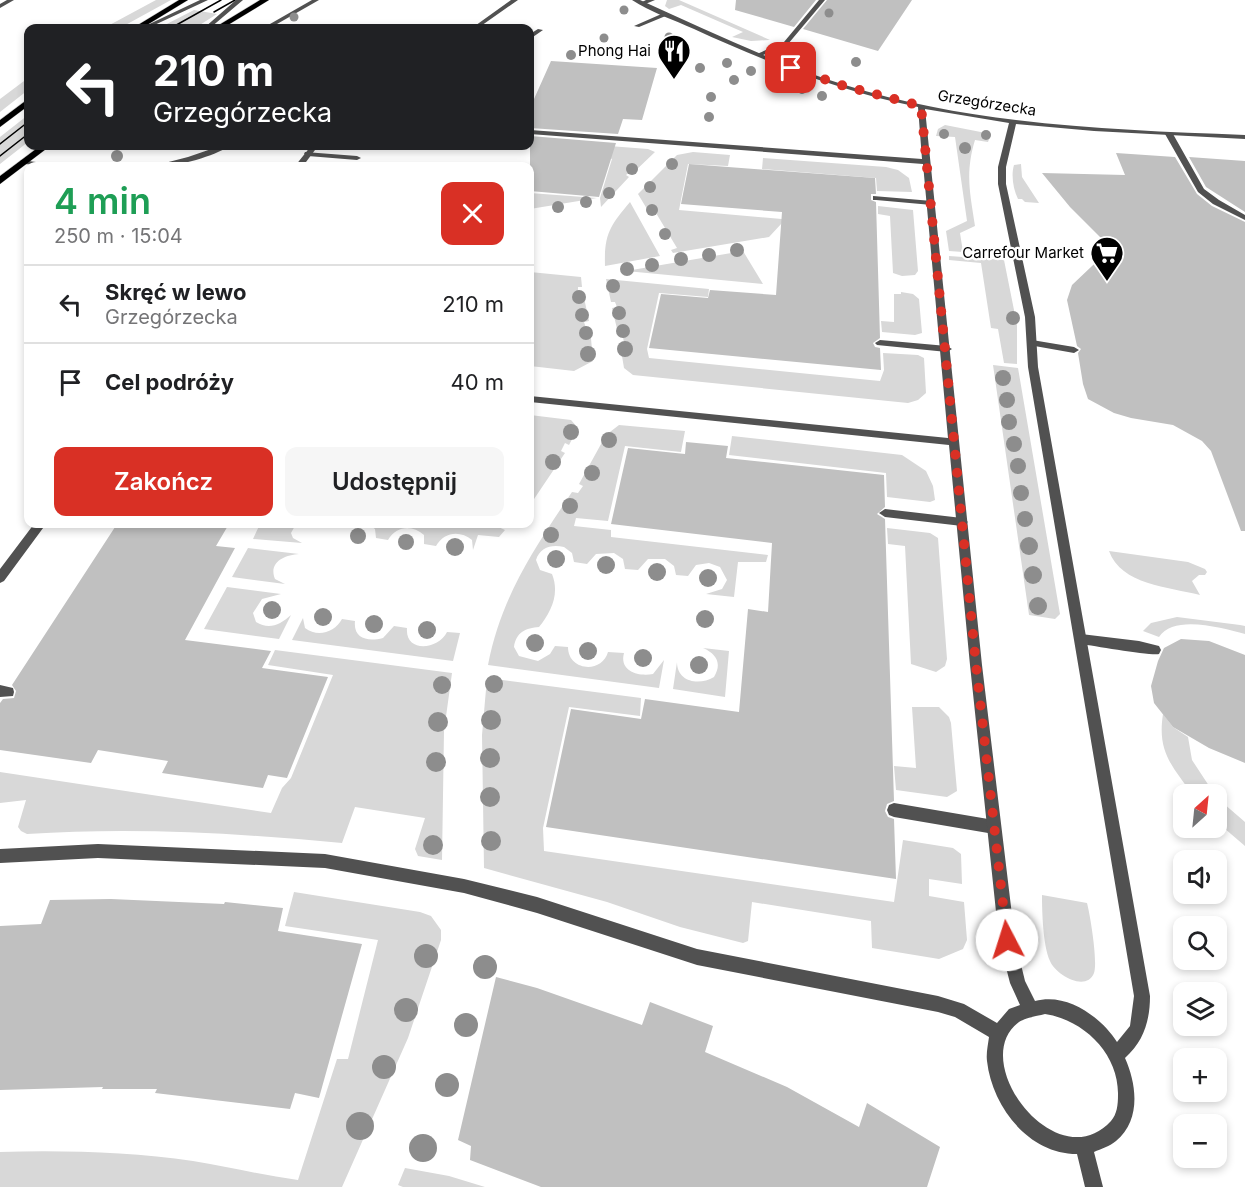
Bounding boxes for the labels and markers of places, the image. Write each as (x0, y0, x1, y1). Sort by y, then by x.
restaurant icon: Phong Hai (656, 33, 692, 80)
place label: Phong Hai (578, 41, 651, 60)
pin (765, 42, 816, 93)
supermarket icon: Carrefour Market (1089, 235, 1125, 282)
place label: Carrefour Market (962, 243, 1084, 262)

